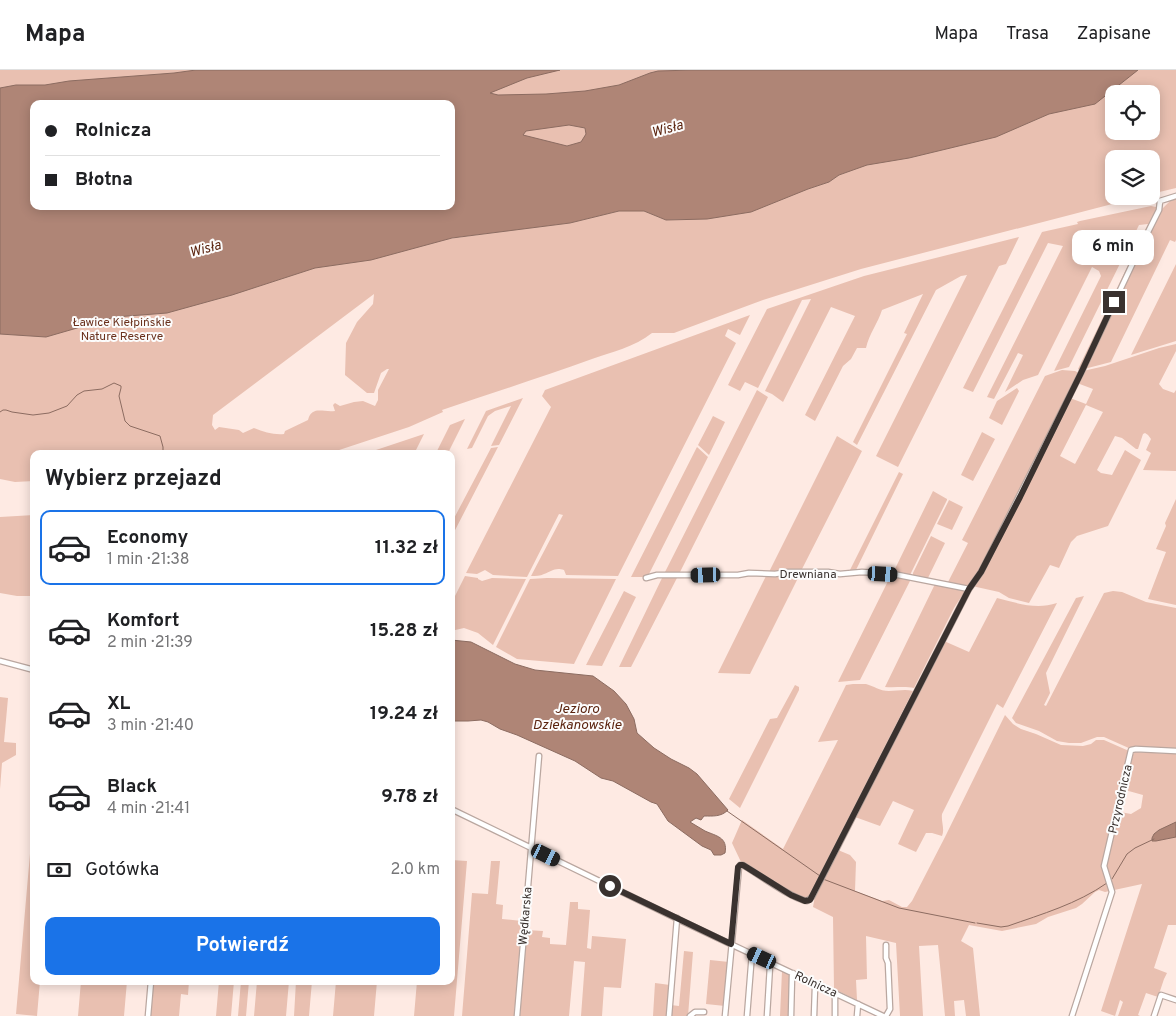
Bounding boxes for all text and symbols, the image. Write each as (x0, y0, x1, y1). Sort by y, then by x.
text: Mapa (25, 20, 85, 50)
text: Mapa (935, 23, 978, 46)
text: Trasa (1006, 23, 1049, 46)
text: Zapisane (1077, 23, 1151, 46)
map controls (1105, 85, 1160, 205)
button: locate (1105, 85, 1160, 140)
water label: Wisła (650, 117, 686, 142)
text: Rolnicza (75, 119, 151, 143)
button: layers (1105, 150, 1160, 205)
text: Błotna (75, 168, 133, 192)
callout: 6 min (1073, 230, 1155, 264)
water label: Wisła (188, 237, 224, 262)
text: 6 min (1092, 237, 1134, 257)
route end (1103, 291, 1125, 313)
park label: Ławice Kiełpińskie Nature Reserve (73, 315, 171, 345)
text: Wybierz przejazd (45, 466, 222, 493)
icon: car (47, 525, 92, 570)
text: Economy (107, 526, 188, 550)
text: 11.32 zł (375, 536, 438, 560)
text: 1 min · 21:38 (107, 550, 190, 570)
car (867, 566, 898, 582)
car (690, 567, 721, 583)
street label: Drewniana (780, 567, 836, 583)
icon: car (47, 608, 92, 653)
text: Komfort (107, 609, 179, 633)
text: 15.28 zł (370, 619, 438, 643)
text: 2 min · 21:39 (107, 633, 193, 653)
icon: car (47, 691, 92, 736)
text: XL (107, 692, 130, 716)
water label: Jezioro Dziekanowskie (532, 701, 622, 734)
text: 19.24 zł (370, 702, 438, 726)
text: 3 min · 21:40 (107, 716, 194, 736)
street label: Przyrodnicza (1105, 763, 1137, 835)
icon: car (47, 774, 92, 819)
text: Black (107, 775, 157, 799)
text: 9.78 zł (381, 785, 438, 809)
text: 4 min · 21:41 (107, 799, 190, 819)
car (529, 842, 562, 868)
icon: cash (45, 856, 73, 884)
text: Gotówka (85, 858, 159, 882)
text: 2.0 km (390, 860, 440, 880)
route start (599, 875, 621, 897)
street label: Wędkarska (515, 886, 537, 946)
button: Potwierdź (45, 917, 440, 975)
car (745, 945, 778, 971)
street label: Rolnicza (792, 968, 840, 1002)

